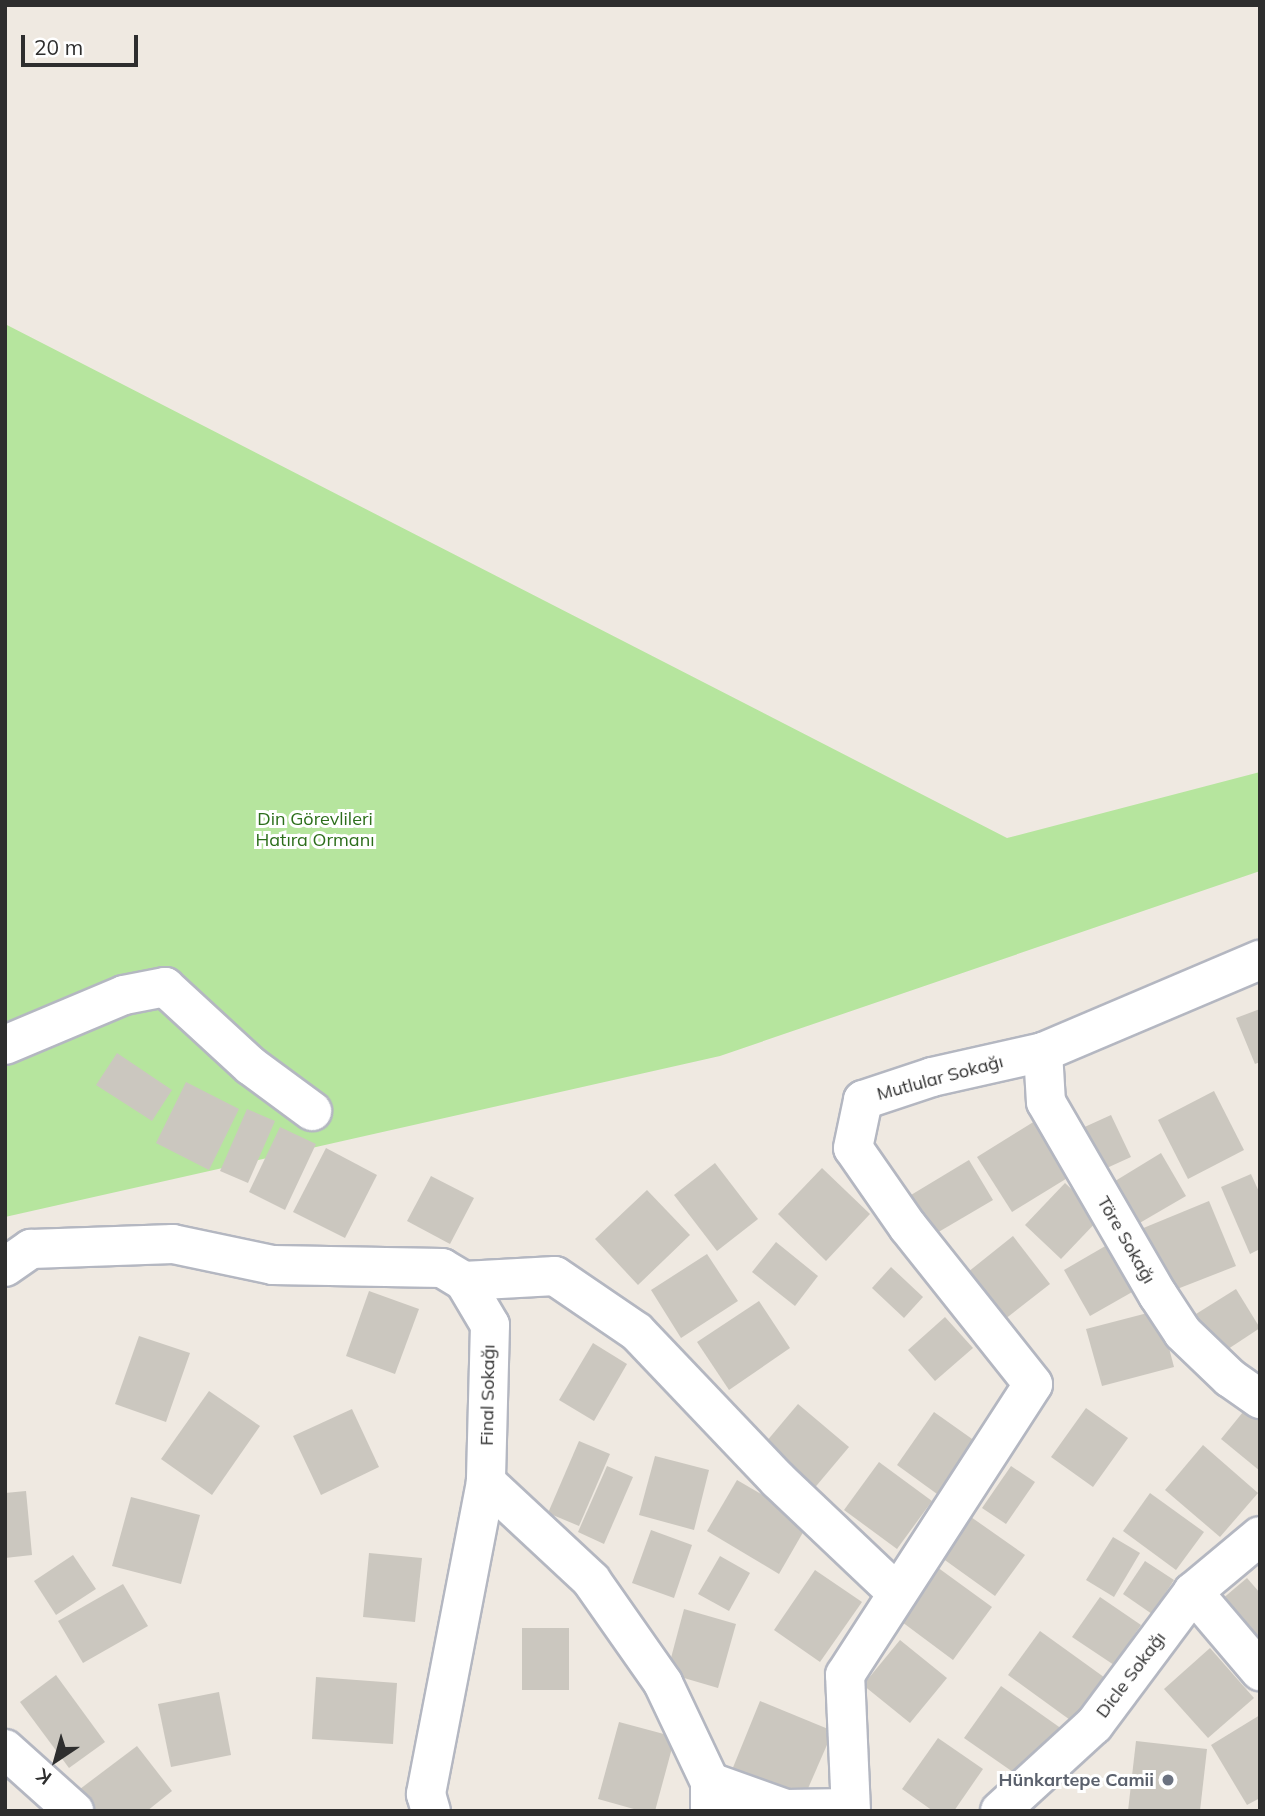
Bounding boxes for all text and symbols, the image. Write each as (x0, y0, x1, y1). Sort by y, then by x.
scale bar (24, 21, 142, 65)
text: 20 m (34, 34, 83, 60)
park label: Din Görevlileri Hatıra Ormanı (256, 809, 374, 852)
street label: Mutlular Sokağı (875, 1051, 1005, 1105)
street label: Töre Sokağı (1092, 1192, 1160, 1288)
street label: Final Sokağı (476, 1344, 500, 1446)
street label: Dicle Sokağı (1092, 1628, 1170, 1722)
north arrow (21, 1725, 91, 1795)
text: K (31, 1764, 56, 1790)
place label: Hünkartepe Camii (999, 1769, 1154, 1791)
marker: Hünkartepe Camii (1160, 1772, 1176, 1788)

